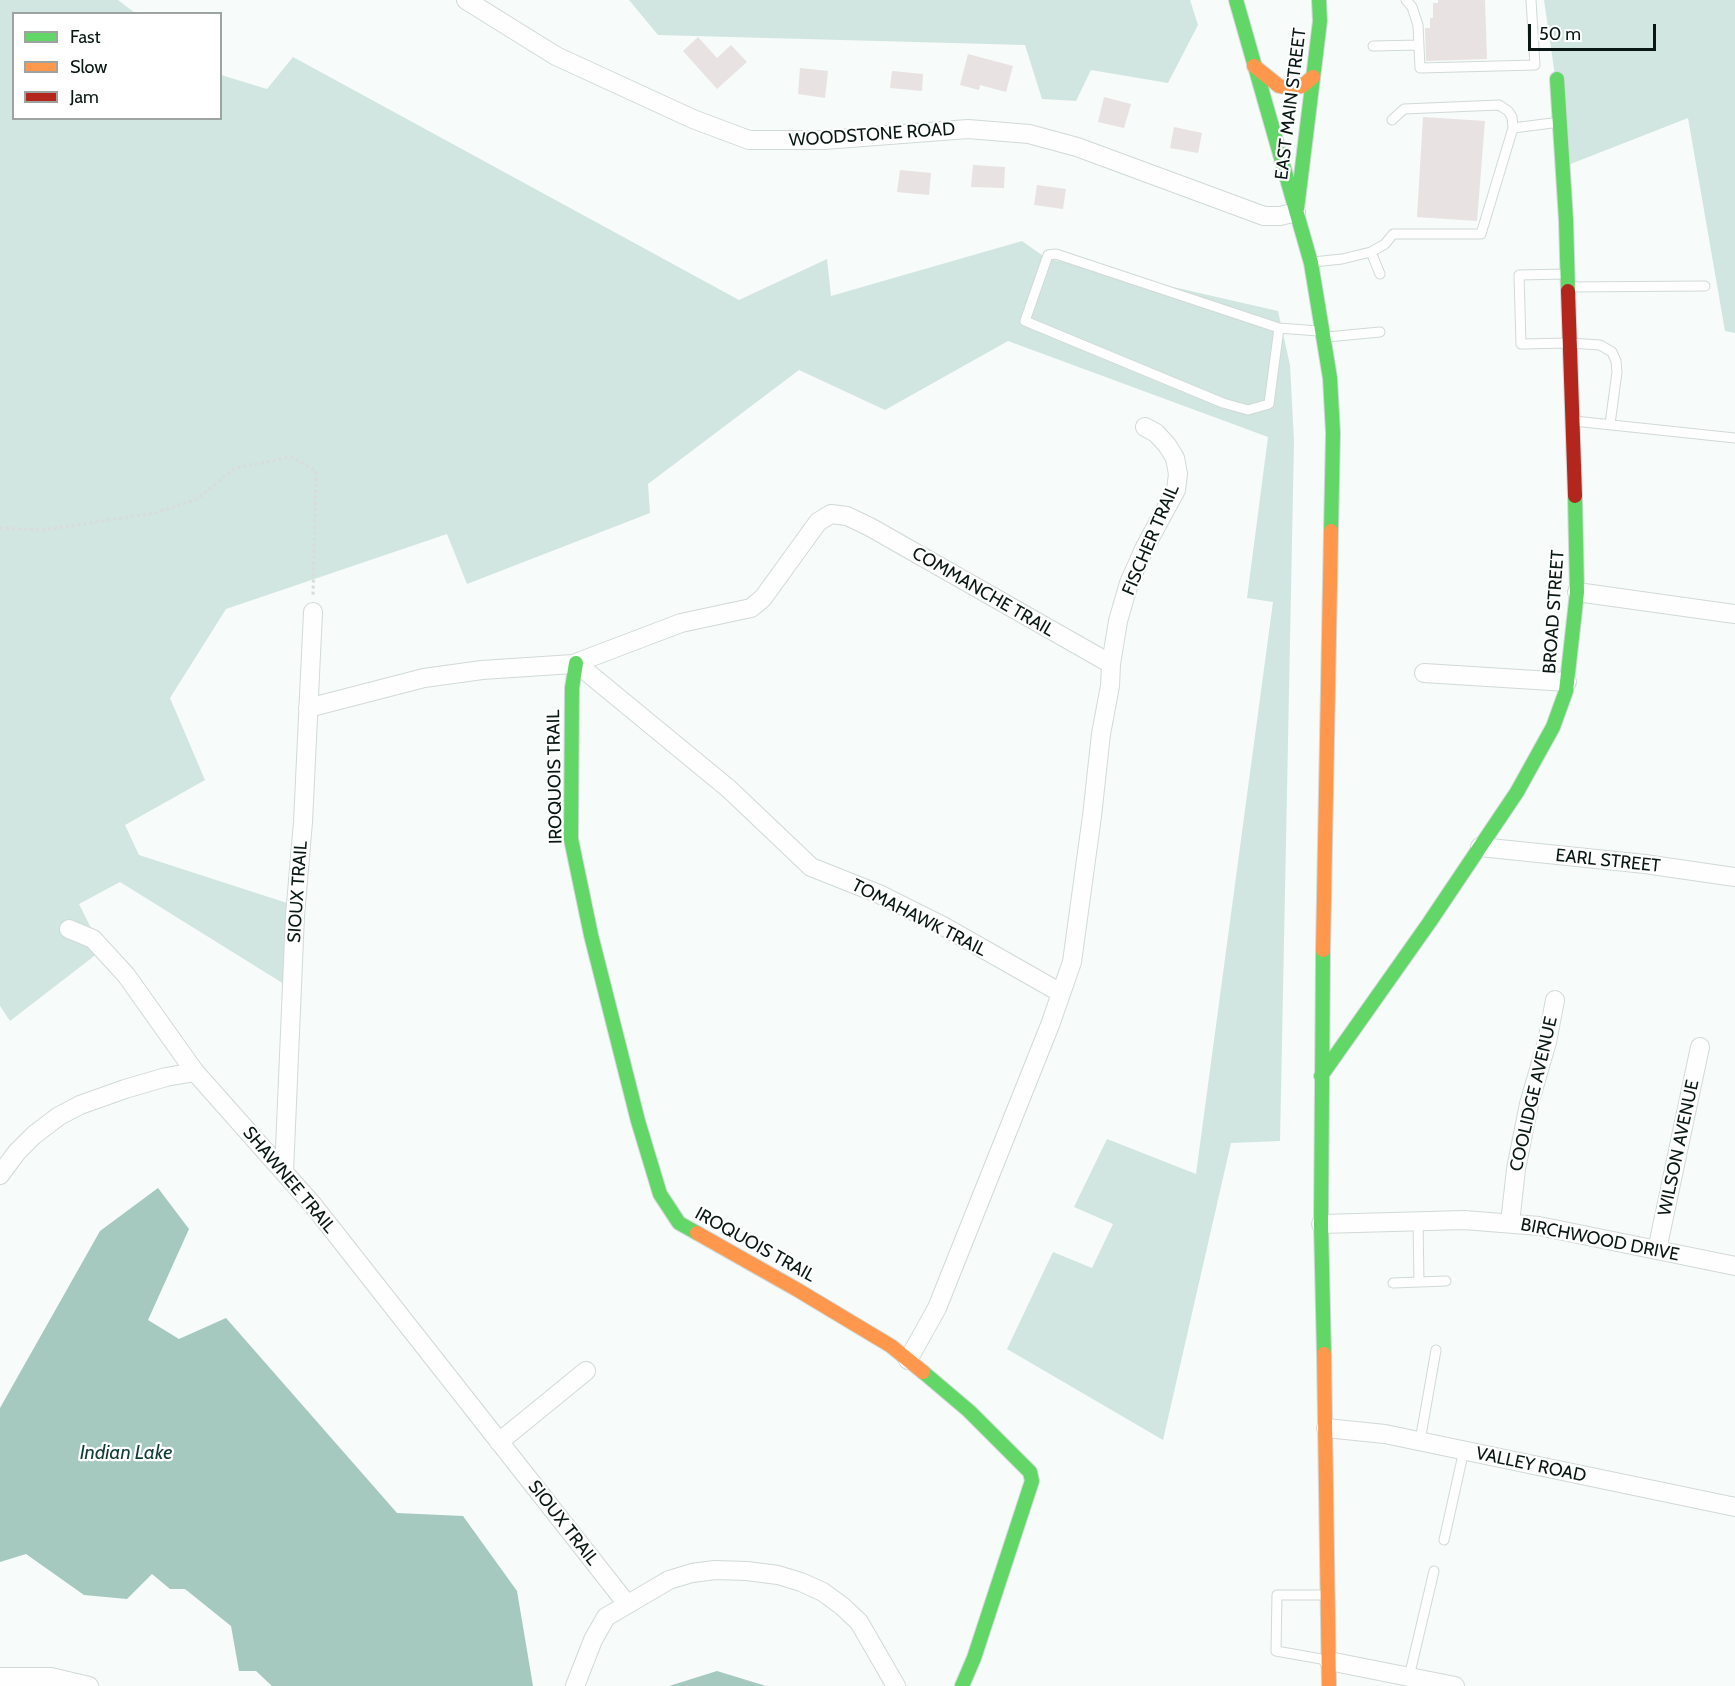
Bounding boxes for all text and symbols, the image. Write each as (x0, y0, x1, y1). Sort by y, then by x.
legend (12, 12, 222, 120)
scale bar (1531, 12, 1658, 50)
text: 50 m (1539, 23, 1581, 45)
text: Fast (70, 26, 101, 48)
street label: EAST MAIN STREET (1271, 27, 1311, 181)
text: Slow (70, 56, 107, 78)
text: Jam (70, 86, 99, 108)
street label: WOODSTONE ROAD (788, 118, 956, 152)
street label: FISCHER TRAIL (1118, 481, 1184, 599)
street label: COMMANCHE TRAIL (908, 543, 1058, 641)
street label: BROAD STREET (1539, 549, 1569, 675)
street label: IROQUOIS TRAIL (543, 710, 567, 844)
street label: SIOUX TRAIL (284, 840, 312, 944)
street label: EARL STREET (1554, 845, 1662, 877)
street label: TOMAHAWK TRAIL (848, 875, 990, 961)
street label: COOLIDGE AVENUE (1506, 1014, 1562, 1174)
street label: WILSON AVENUE (1654, 1078, 1704, 1218)
street label: SHAWNEE TRAIL (238, 1122, 340, 1238)
street label: IROQUOIS TRAIL (691, 1203, 819, 1287)
street label: BIRCHWOOD DRIVE (1519, 1214, 1681, 1266)
water label: Indian Lake (80, 1441, 172, 1465)
street label: VALLEY ROAD (1474, 1443, 1588, 1487)
street label: SIOUX TRAIL (523, 1476, 603, 1570)

